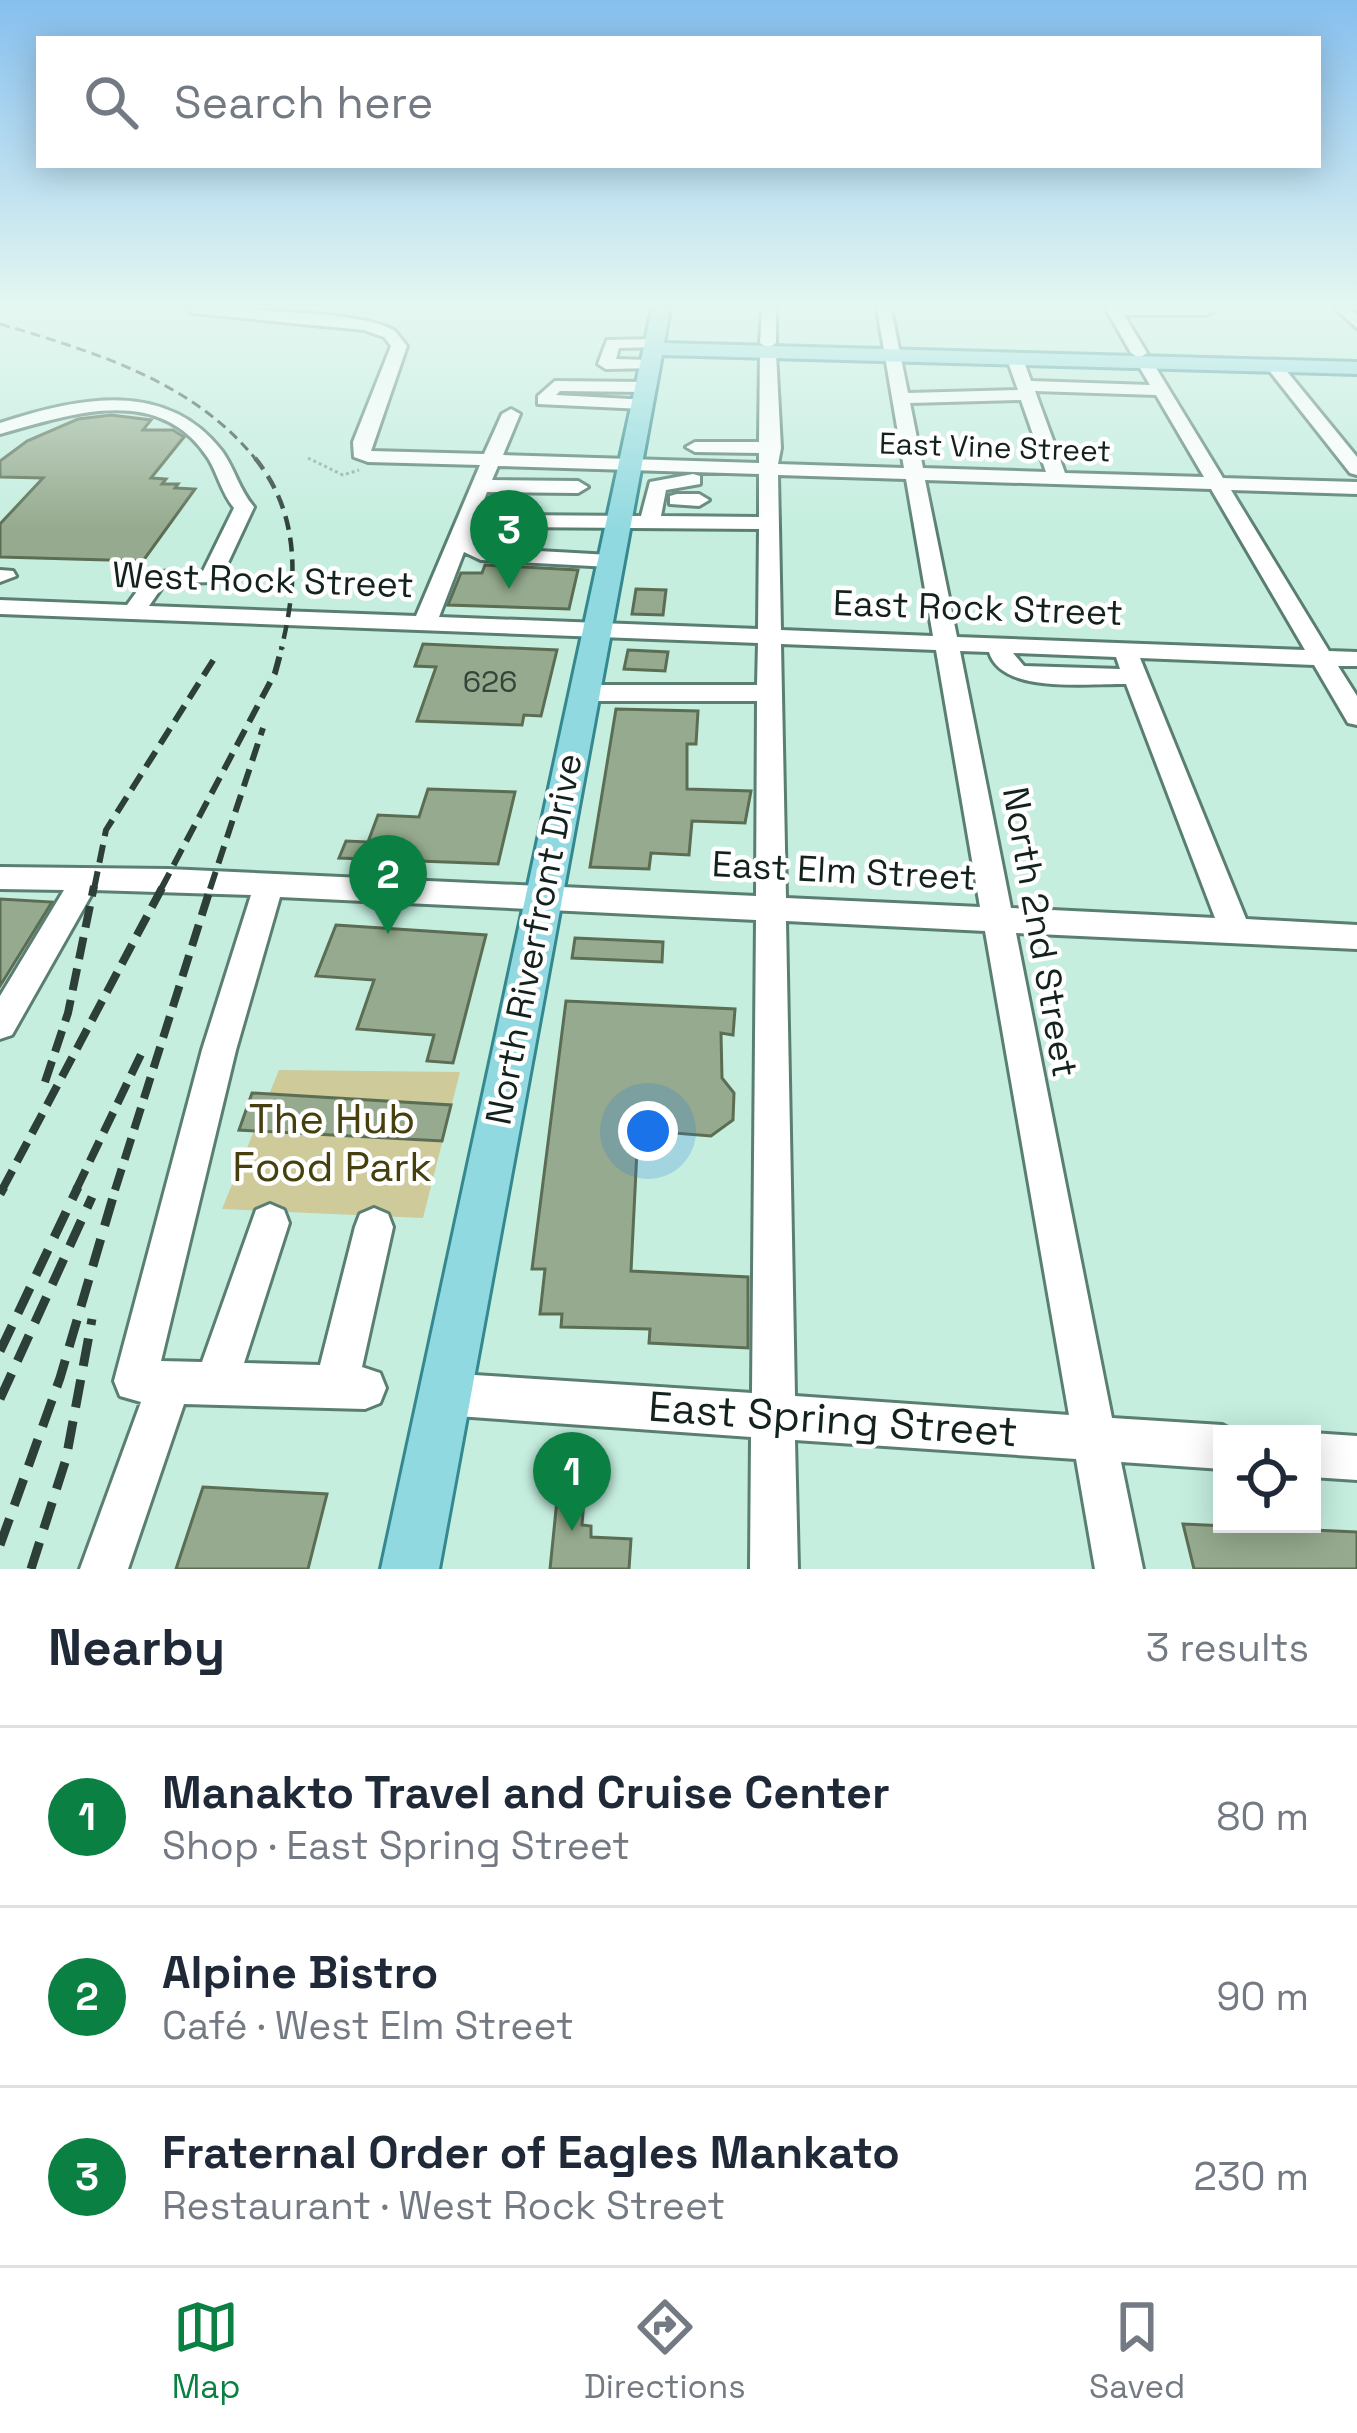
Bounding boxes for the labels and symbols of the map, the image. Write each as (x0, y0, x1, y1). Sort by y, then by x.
street label: East Vine Street (878, 423, 1112, 471)
pin: 3 (470, 490, 548, 589)
street label: West Rock Street (111, 552, 415, 608)
street label: East Rock Street (832, 580, 1124, 636)
house number: 626 (463, 662, 517, 701)
street label: North Riverfront Drive (475, 749, 593, 1129)
street label: North 2nd Street (992, 783, 1088, 1081)
pin: 2 (349, 835, 427, 934)
street label: East Elm Street (711, 841, 977, 901)
park label: The Hub Food Park (232, 1092, 432, 1193)
your location (618, 1101, 678, 1161)
street label: East Spring Street (647, 1380, 1019, 1458)
pin: 1 (533, 1432, 611, 1531)

